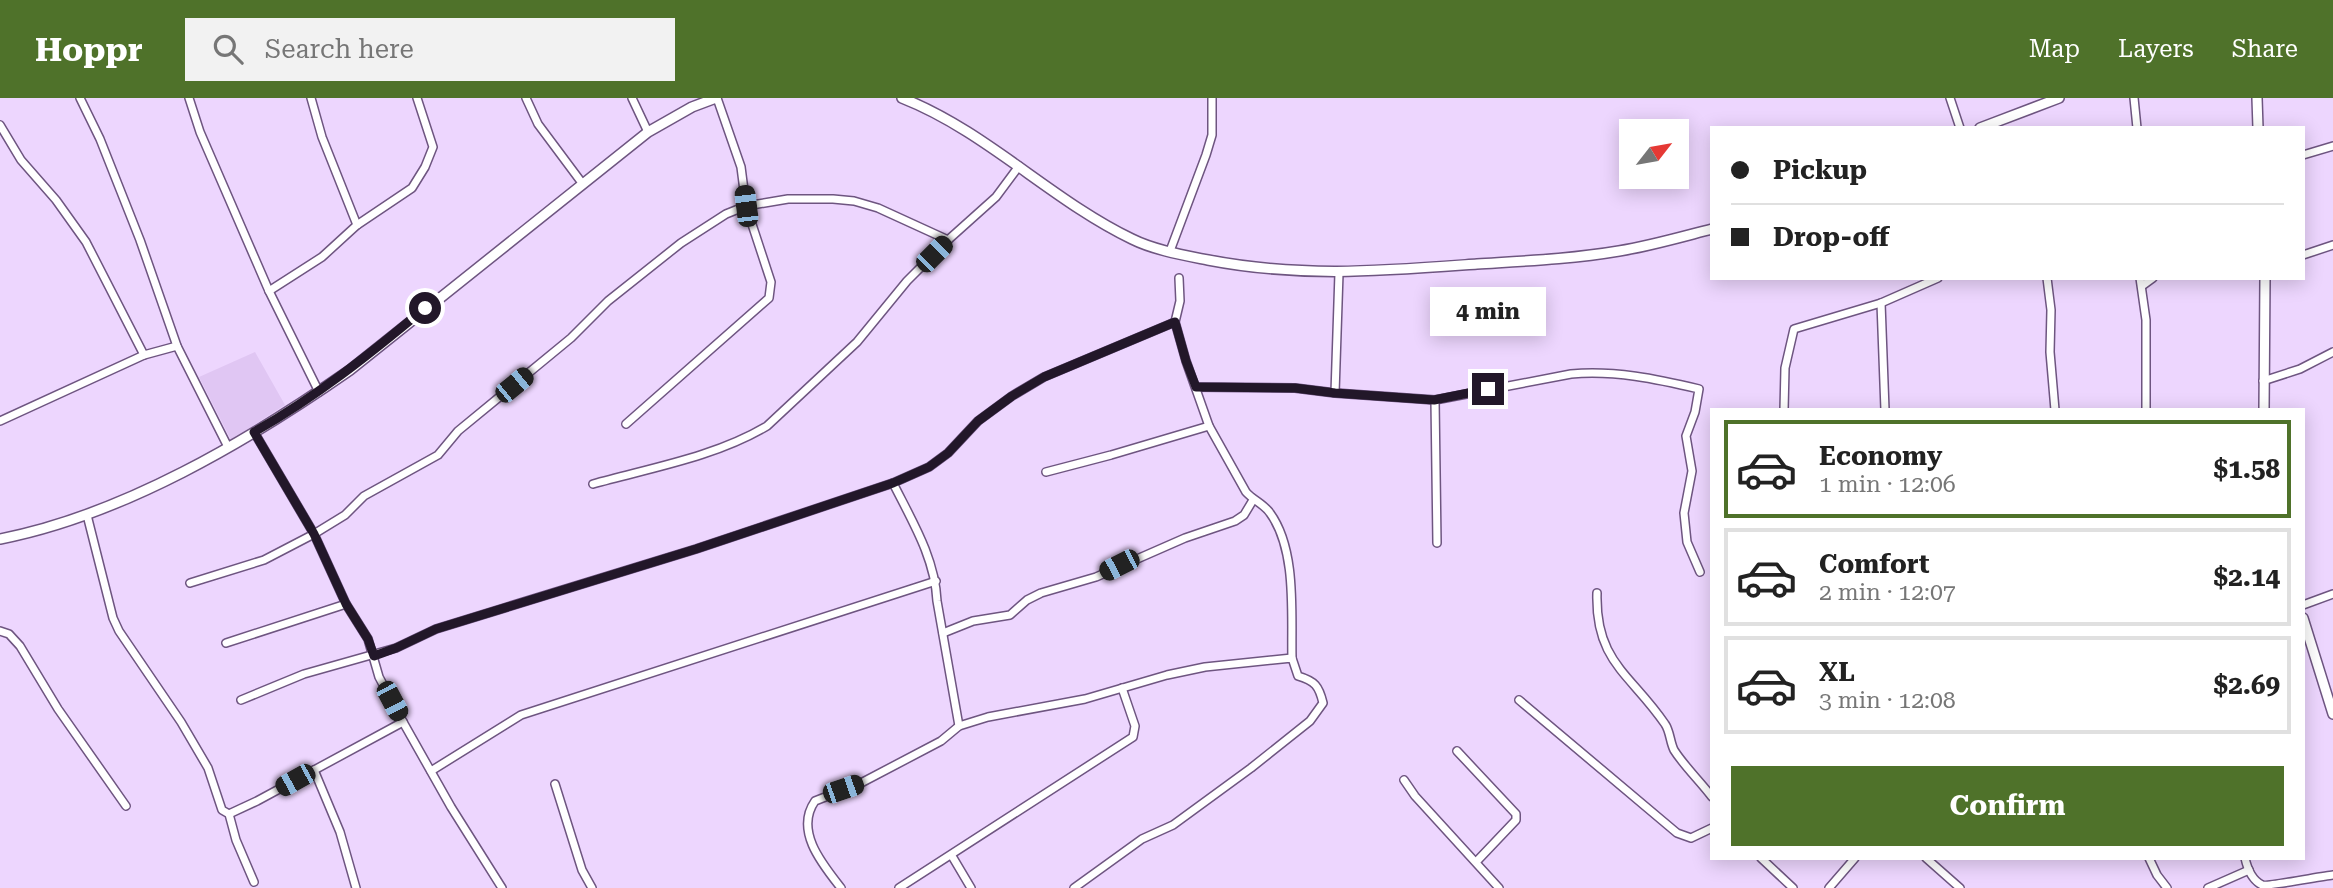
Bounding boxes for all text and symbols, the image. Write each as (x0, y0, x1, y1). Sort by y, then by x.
search box (185, 18, 675, 81)
text: Hoppr (35, 30, 143, 69)
icon: search (209, 30, 247, 68)
text: Search here (265, 34, 414, 64)
text: Map (2029, 35, 2080, 63)
text: Layers (2118, 35, 2194, 63)
text: Share (2232, 35, 2298, 63)
north arrow (1619, 119, 1689, 189)
map controls (1619, 119, 1689, 189)
text: Pickup (1773, 155, 1867, 185)
car (734, 184, 759, 228)
text: Drop-off (1773, 222, 1889, 252)
car (912, 232, 957, 276)
callout: 4 min (1430, 288, 1546, 336)
route start (409, 292, 441, 324)
text: 4 min (1456, 298, 1520, 325)
car (492, 364, 537, 406)
route end (1472, 373, 1504, 405)
icon: car (1735, 438, 1798, 501)
text: Economy (1819, 441, 1942, 471)
text: $1.58 (2214, 454, 2280, 484)
text: 1 min · 12:06 (1819, 471, 1956, 498)
car (1096, 546, 1143, 584)
icon: car (1735, 546, 1798, 609)
text: Comfort (1819, 549, 1929, 579)
text: $2.14 (2214, 562, 2280, 592)
text: 2 min · 12:07 (1819, 579, 1956, 606)
icon: car (1735, 654, 1798, 717)
text: XL (1819, 657, 1855, 687)
text: $2.69 (2214, 670, 2280, 700)
car (373, 678, 412, 724)
text: 3 min · 12:08 (1819, 687, 1956, 714)
car (272, 761, 319, 799)
button: Confirm (1731, 766, 2284, 846)
car (820, 772, 867, 806)

